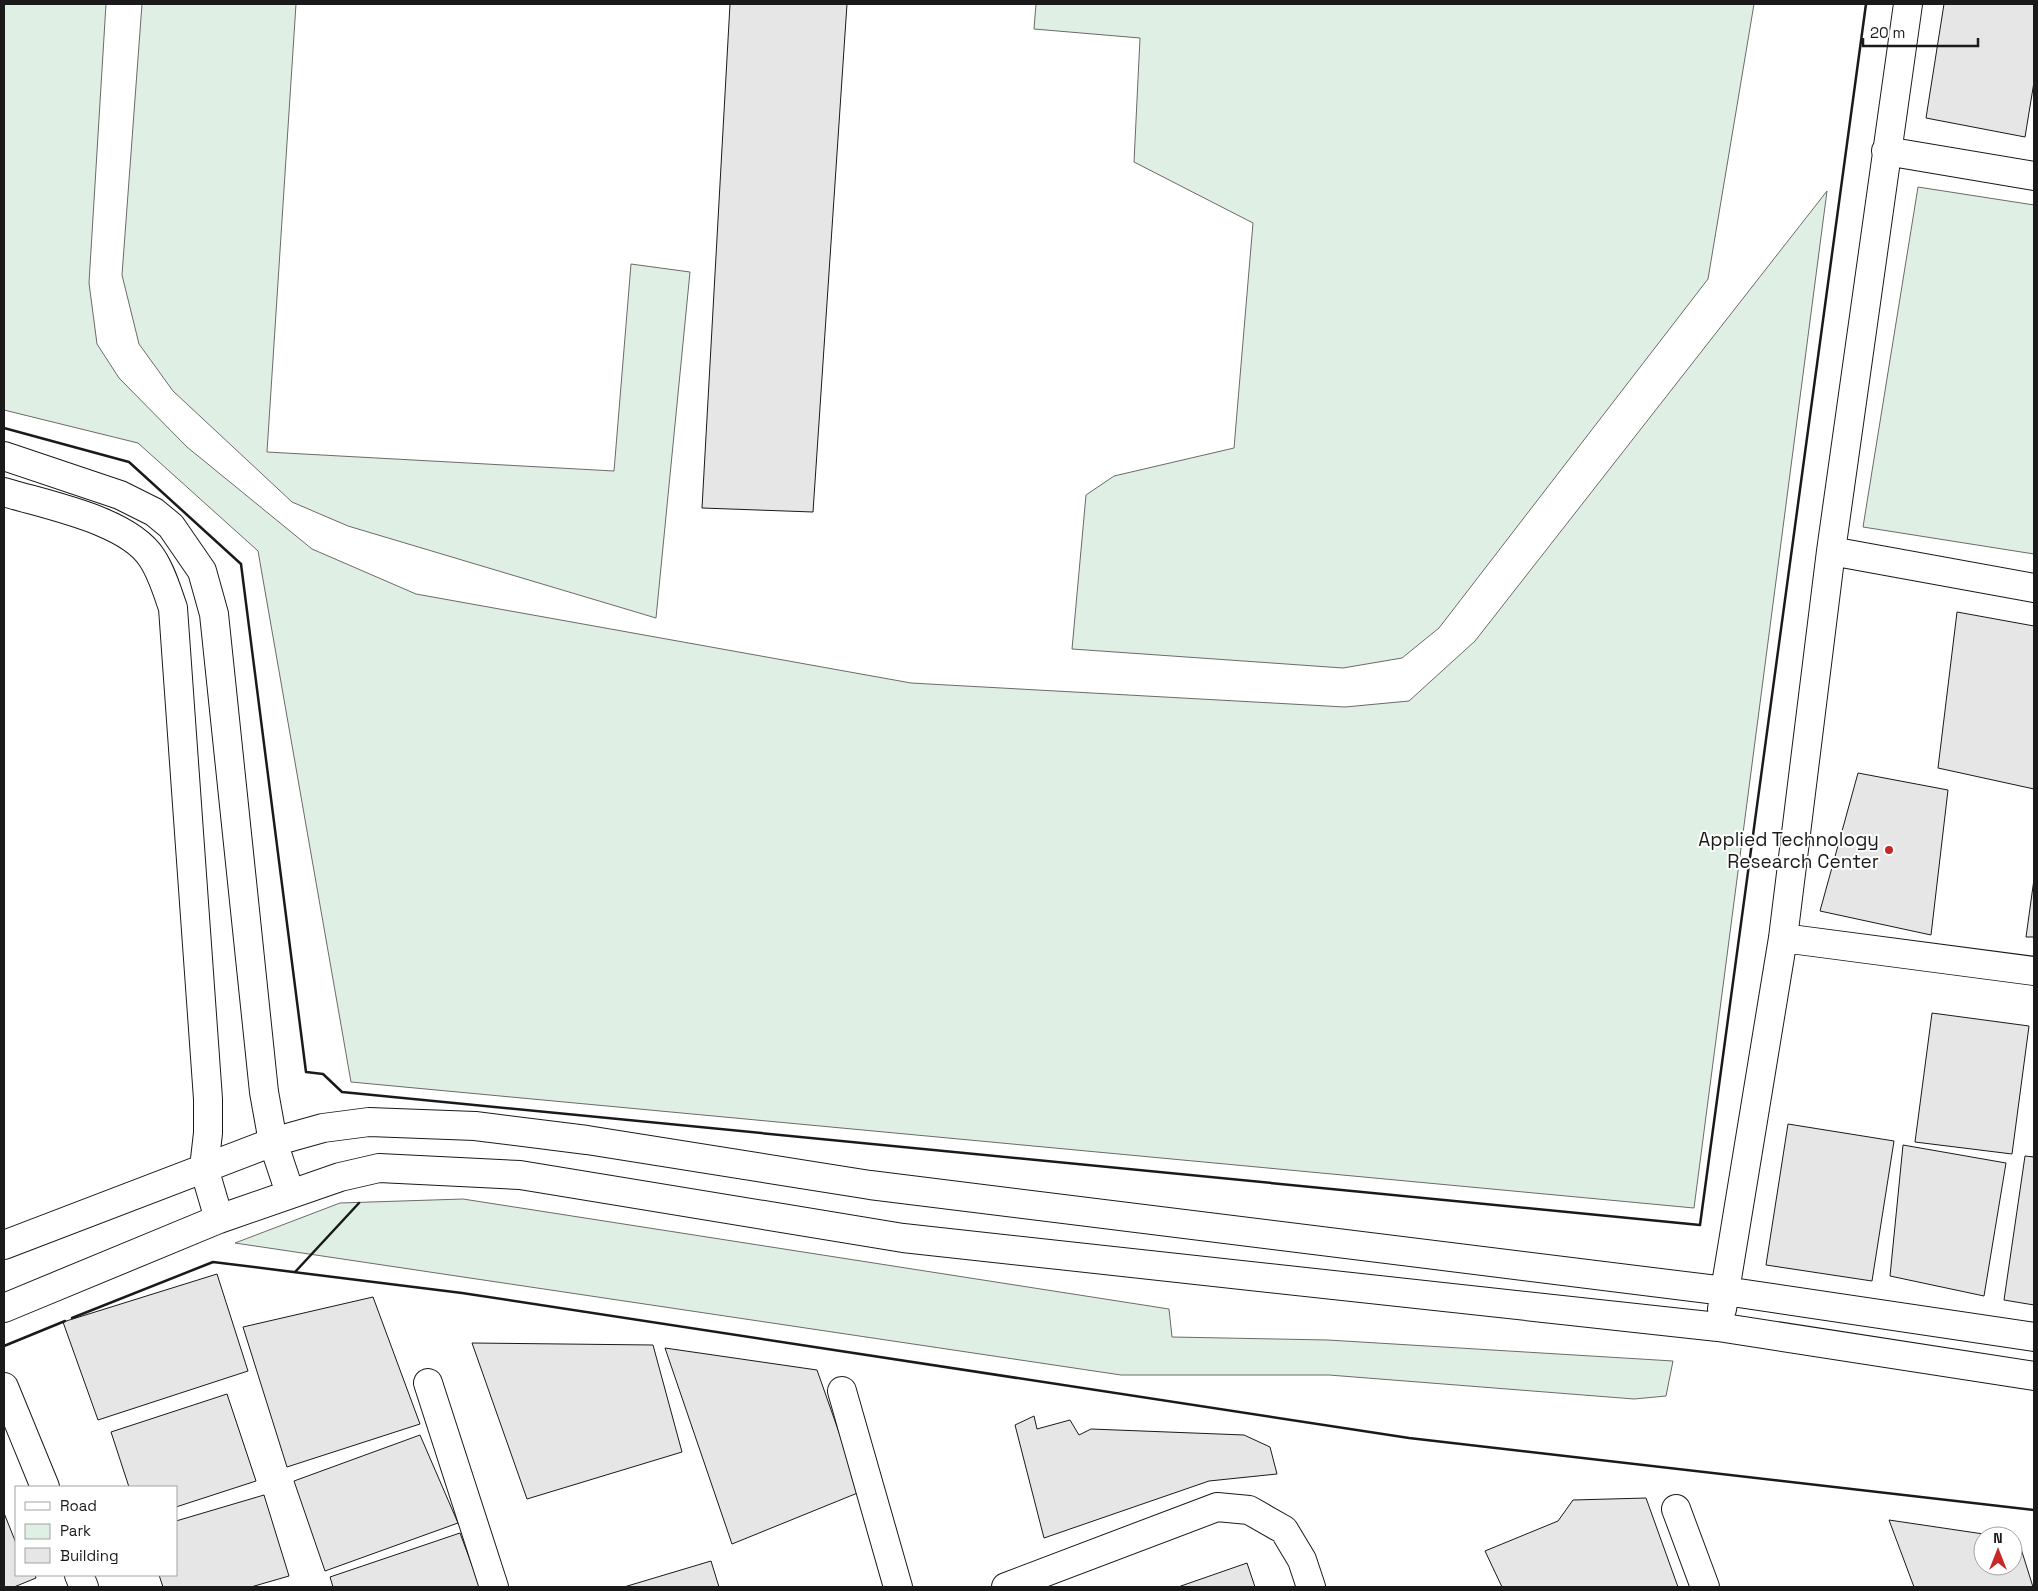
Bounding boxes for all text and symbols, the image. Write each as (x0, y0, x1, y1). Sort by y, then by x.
scale bar (1863, 15, 1978, 47)
text: 20 m (1870, 23, 1905, 42)
place label: Applied Technology Research Center (1698, 827, 1879, 874)
marker: Applied Technology Research Center (1883, 844, 1895, 856)
legend (15, 1486, 178, 1576)
text: Road (60, 1496, 97, 1515)
text: Park (60, 1521, 91, 1540)
north arrow (1973, 1526, 2023, 1576)
text: N (1993, 1529, 2003, 1547)
text: Building (60, 1546, 119, 1565)

